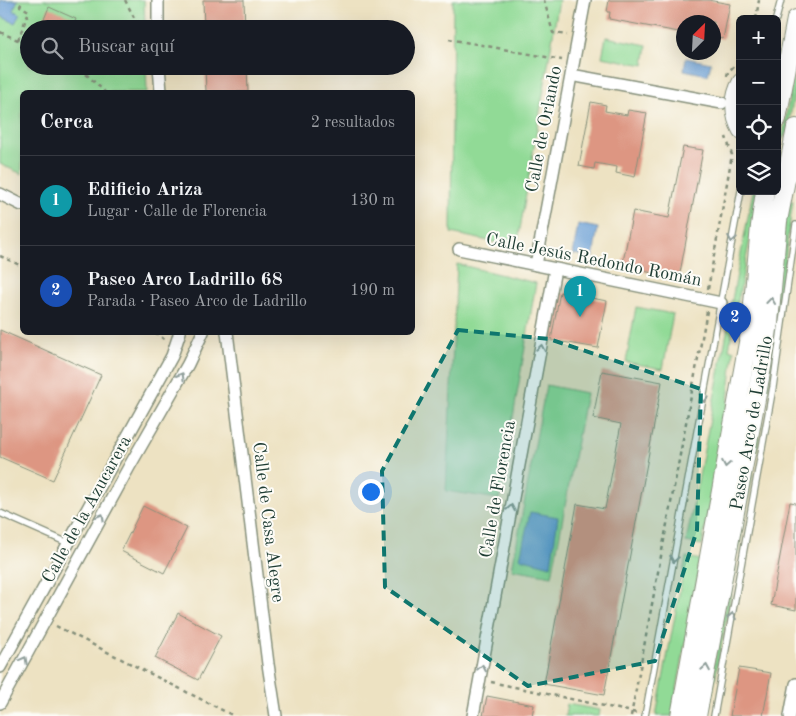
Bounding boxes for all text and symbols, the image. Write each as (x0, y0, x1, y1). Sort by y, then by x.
north arrow (676, 15, 721, 60)
map controls (736, 15, 781, 195)
button: + (736, 15, 781, 60)
search box (20, 20, 415, 75)
icon: search (38, 34, 66, 62)
text: Buscar aquí (78, 38, 174, 57)
button: − (736, 60, 781, 105)
street label: Calle de Orlando (523, 64, 565, 194)
button: locate (736, 105, 781, 150)
text: Cerca (40, 112, 93, 133)
text: 2 resultados (311, 115, 395, 131)
button: layers (736, 150, 781, 195)
text: Edificio Ariza (87, 181, 203, 200)
text: 1 (51, 193, 61, 209)
text: 130 m (350, 193, 395, 209)
text: Lugar · Calle de Florencia (87, 204, 267, 220)
street label: Calle Jesús Redondo Román (484, 230, 704, 290)
one-way arrow (728, 235, 738, 244)
text: Paseo Arco Ladrillo 68 (87, 271, 283, 290)
pin: 1 (564, 276, 596, 317)
text: 2 (51, 283, 61, 299)
text: 190 m (350, 283, 395, 299)
text: Parada · Paseo Arco de Ladrillo (87, 294, 307, 310)
one-way arrow (765, 297, 776, 305)
pin: 2 (719, 302, 751, 343)
street label: Paseo Arco de Ladrillo (728, 334, 776, 512)
one-way arrow (535, 344, 545, 353)
one-way arrow (175, 372, 185, 381)
one-way arrow (699, 395, 709, 404)
street label: Calle de Florencia (477, 419, 519, 560)
street label: Calle de la Azucarera (39, 433, 135, 586)
street label: Calle de Casa Alegre (249, 441, 287, 603)
one-way arrow (721, 460, 731, 469)
your location (358, 479, 384, 505)
one-way arrow (506, 504, 516, 513)
one-way arrow (95, 514, 105, 523)
one-way arrow (670, 555, 680, 563)
one-way arrow (726, 612, 736, 621)
one-way arrow (17, 656, 27, 665)
one-way arrow (476, 664, 487, 672)
one-way arrow (700, 664, 710, 672)

